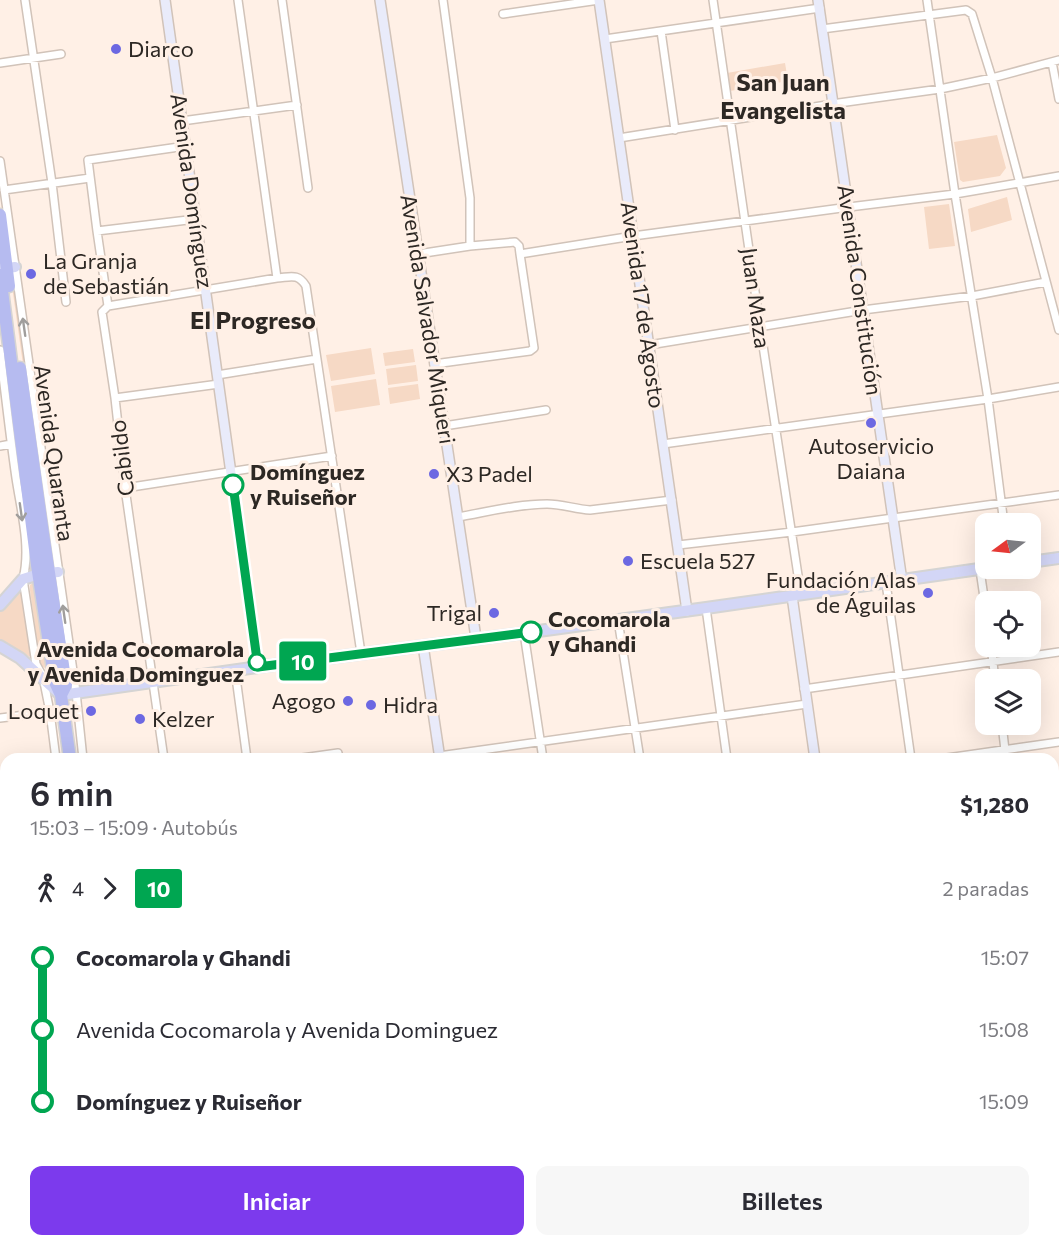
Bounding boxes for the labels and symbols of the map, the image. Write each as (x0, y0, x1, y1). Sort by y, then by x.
place label: Diarco (128, 35, 194, 62)
marker: Diarco (109, 42, 123, 56)
district label: San Juan Evangelista (720, 67, 846, 124)
street label: Avenida Domínguez (165, 91, 220, 290)
street label: Avenida Constitución (832, 183, 889, 397)
street label: Avenida Salvador Miqueri (395, 192, 462, 446)
street label: Avenida 17 de Agosto (616, 200, 671, 410)
street label: Juan Maza (736, 246, 777, 350)
place label: La Granja de Sebastián (43, 247, 169, 299)
marker: La Granja de Sebastián (24, 267, 38, 281)
district label: El Progreso (190, 305, 316, 334)
one-way arrow (18, 318, 29, 337)
street label: Avenida Quaranta (29, 363, 80, 543)
marker: Autoservicio Daiana (864, 416, 878, 430)
street label: Cabildo (103, 418, 140, 498)
place label: Autoservicio Daiana (808, 432, 934, 484)
place label: Domínguez y Ruiseñor (250, 458, 365, 510)
place label: X3 Padel (446, 460, 533, 487)
marker: X3 Padel (427, 467, 441, 481)
marker: Domínguez y Ruiseñor (222, 474, 244, 496)
one-way arrow (16, 502, 27, 522)
north arrow (975, 513, 1041, 579)
place label: Escuela 527 (640, 547, 755, 574)
marker: Escuela 527 (621, 554, 635, 568)
place label: Fundación Alas de Águilas (766, 566, 916, 618)
marker: Fundación Alas de Águilas (921, 586, 935, 600)
place label: Trigal (426, 599, 482, 626)
one-way arrow (58, 604, 69, 624)
place label: Cocomarola y Ghandi (548, 605, 670, 657)
marker: Trigal (487, 606, 501, 620)
marker: Cocomarola y Ghandi (520, 621, 542, 643)
place label: Avenida Cocomarola y Avenida Dominguez (28, 635, 244, 687)
line badge: 10 (276, 642, 330, 680)
marker: Avenida Cocomarola y Avenida Dominguez (248, 653, 266, 671)
place label: Agogo (272, 687, 336, 714)
place label: Hidra (383, 691, 438, 718)
marker: Agogo (341, 694, 355, 708)
place label: Loquet (8, 697, 79, 724)
marker: Hidra (364, 698, 378, 712)
marker: Loquet (84, 704, 98, 718)
place label: Kelzer (152, 705, 215, 732)
marker: Kelzer (133, 712, 147, 726)

